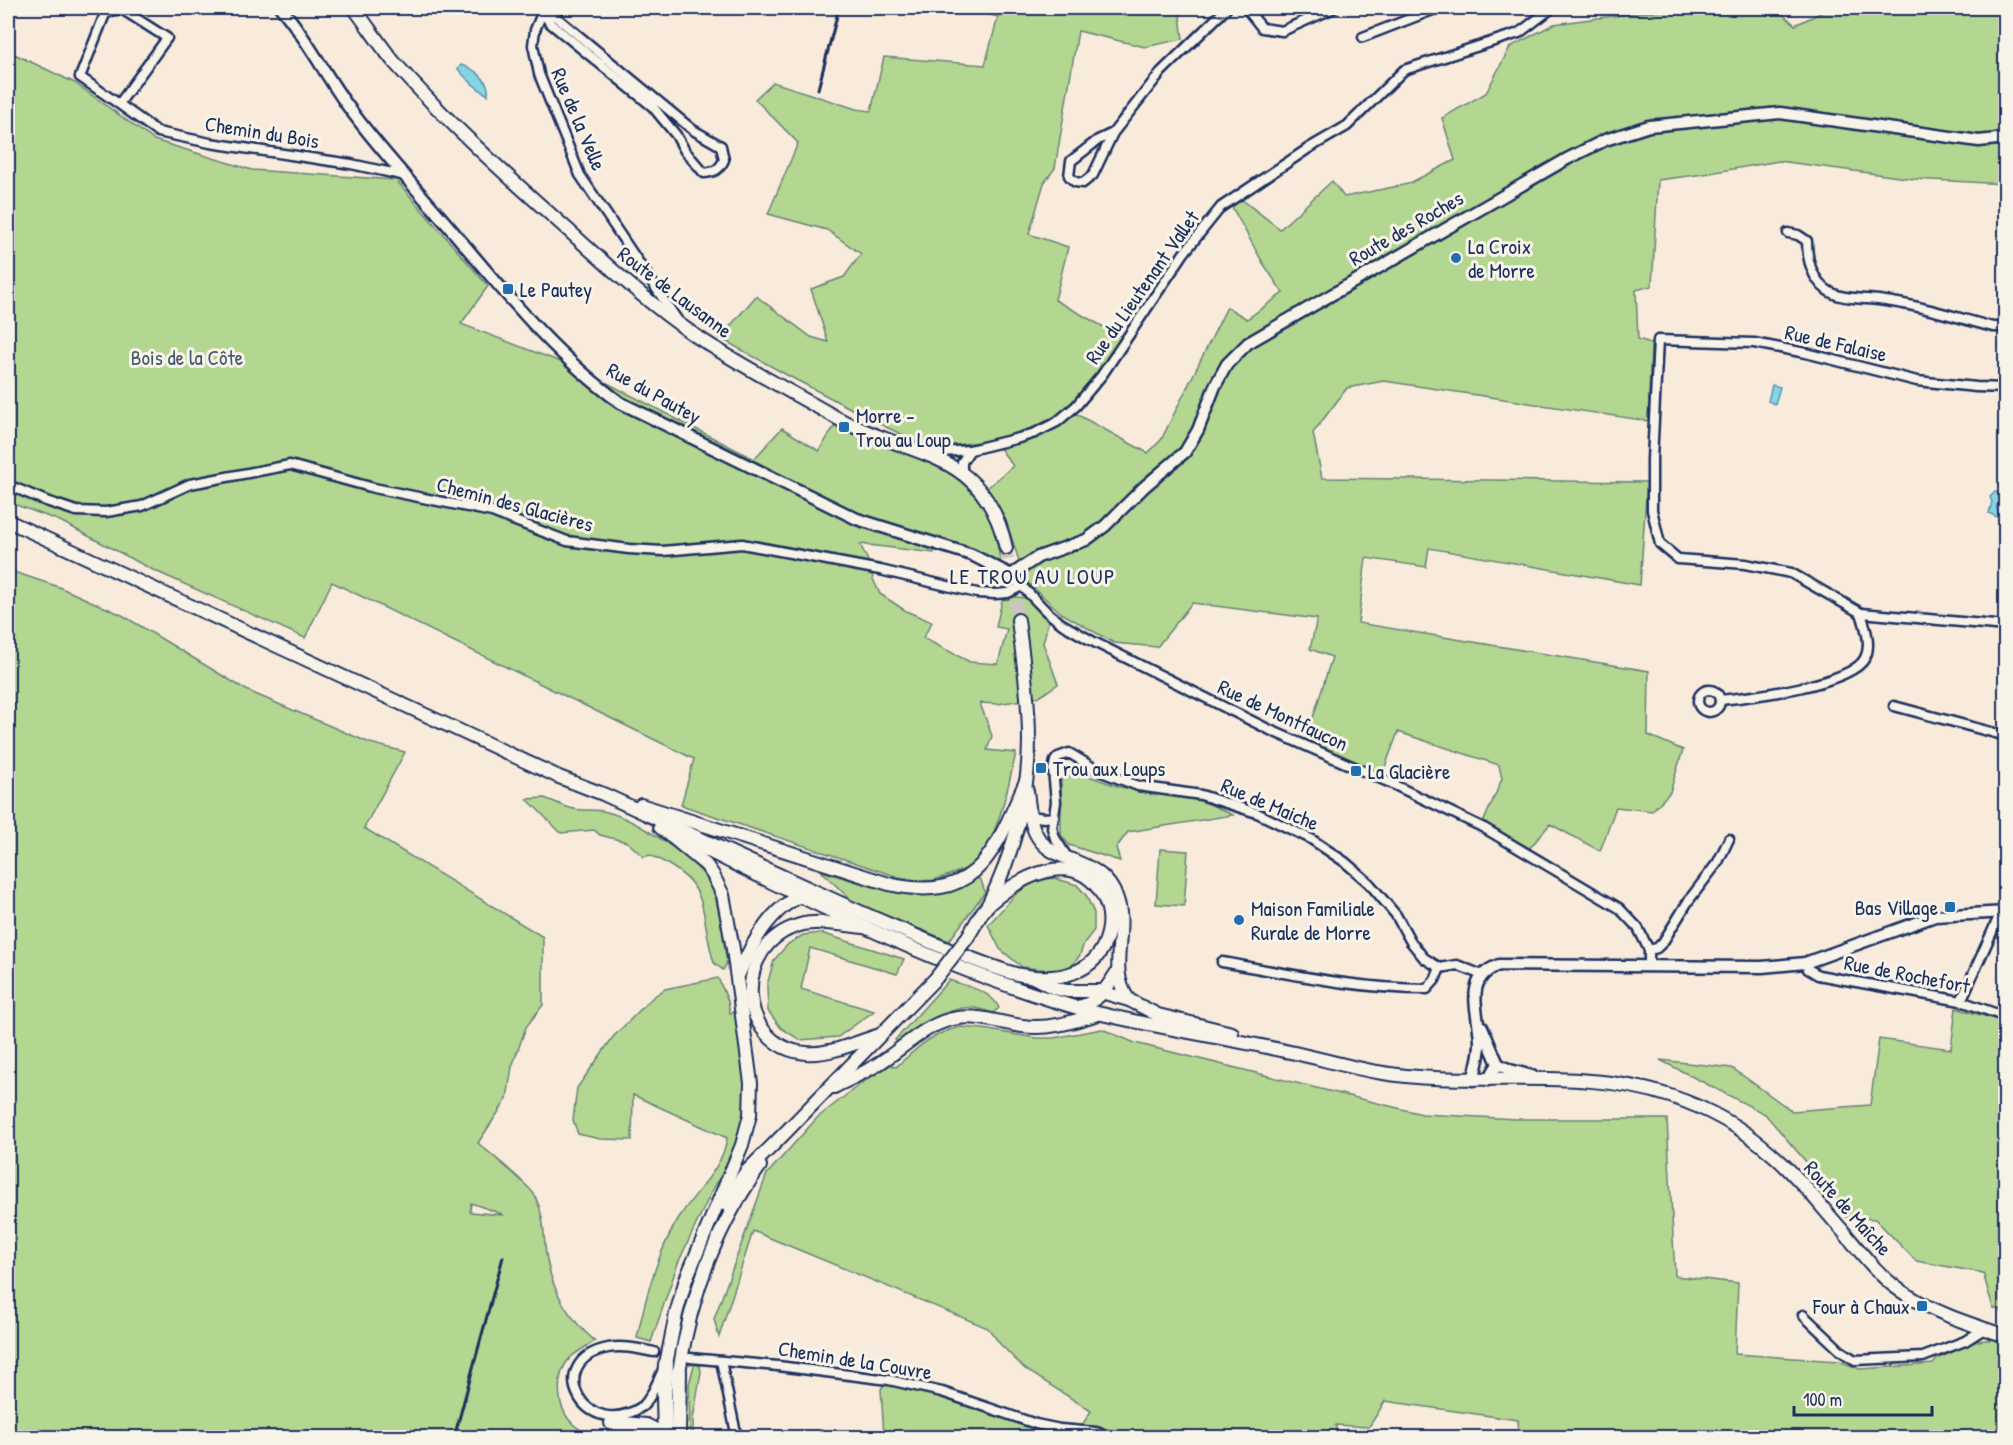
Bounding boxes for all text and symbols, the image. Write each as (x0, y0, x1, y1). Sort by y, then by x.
street label: Rue de la Velle (544, 63, 614, 175)
street label: Chemin du Bois (203, 109, 321, 155)
street label: Route des Roches (1343, 184, 1469, 272)
street label: Rue du Lieutenant Vallet (1078, 204, 1206, 370)
place label: La Croix de Morre (1468, 232, 1535, 285)
street label: Route de Lausanne (612, 239, 738, 345)
marker: La Croix de Morre (1449, 251, 1463, 265)
place label: Le Pautey (520, 275, 592, 304)
marker: Le Pautey (501, 282, 515, 296)
street label: Rue de Falaise (1782, 317, 1890, 369)
park label: Bois de la Côte (131, 343, 243, 372)
street label: Rue du Pautey (602, 355, 706, 431)
place label: Morre - Trou au Loup (856, 401, 951, 454)
marker: Morre - Trou au Loup (837, 420, 851, 434)
street label: Chemin des Glacières (433, 469, 597, 539)
district label: LE TROU AU LOUP (950, 561, 1116, 591)
street label: Rue de Montfaucon (1213, 672, 1353, 758)
place label: Trou aux Loups (1053, 754, 1165, 783)
place label: La Glacière (1368, 757, 1450, 786)
marker: Trou aux Loups (1034, 761, 1048, 775)
marker: La Glacière (1349, 764, 1363, 778)
street label: Rue de Maiche (1217, 770, 1323, 838)
place label: Bas Village (1855, 893, 1938, 922)
place label: Maison Familiale Rurale de Morre (1251, 894, 1375, 947)
marker: Bas Village (1943, 900, 1957, 914)
marker: Maison Familiale Rurale de Morre (1232, 913, 1246, 927)
street label: Rue de Rochefort (1842, 948, 1973, 1001)
street label: Route de Maîche (1797, 1154, 1899, 1262)
place label: Four à Chaux (1812, 1292, 1910, 1321)
marker: Four à Chaux (1915, 1299, 1929, 1313)
street label: Chemin de la Couvre (776, 1334, 934, 1386)
scale bar (1794, 1379, 1932, 1417)
text: 100 m (1803, 1387, 1842, 1412)

